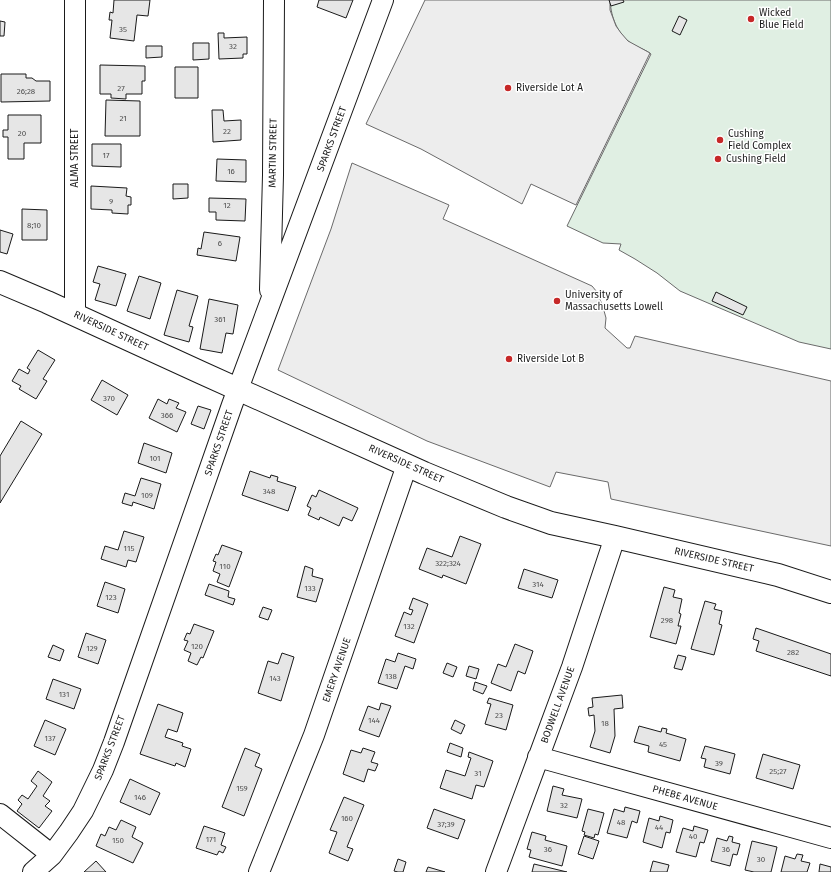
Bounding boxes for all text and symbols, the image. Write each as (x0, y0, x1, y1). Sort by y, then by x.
place label: Wicked Blue Field (759, 7, 804, 31)
marker: Wicked Blue Field (746, 14, 756, 24)
house number: 35 (119, 25, 127, 34)
house number: 32 (229, 42, 237, 51)
place label: Riverside Lot A (516, 82, 583, 94)
marker: Riverside Lot A (503, 83, 513, 93)
house number: 27 (117, 84, 125, 93)
house number: 26;28 (17, 87, 36, 96)
street label: SPARKS STREET (315, 104, 350, 173)
house number: 21 (119, 114, 127, 123)
street label: MARTIN STREET (266, 117, 280, 188)
house number: 22 (223, 127, 231, 136)
street label: ALMA STREET (69, 128, 81, 188)
place label: Cushing Field Complex (728, 128, 791, 152)
house number: 20 (18, 129, 27, 138)
marker: Cushing Field Complex (715, 135, 725, 145)
house number: 17 (102, 151, 110, 160)
place label: Cushing Field (726, 153, 786, 165)
marker: Cushing Field (713, 154, 723, 164)
house number: 16 (227, 167, 235, 176)
house number: 9 (109, 197, 113, 206)
house number: 12 (223, 201, 231, 210)
house number: 8;10 (27, 221, 42, 230)
house number: 6 (218, 239, 222, 248)
place label: University of Massachusetts Lowell (565, 289, 663, 313)
marker: University of Massachusetts Lowell (552, 296, 562, 306)
street label: RIVERSIDE STREET (72, 308, 151, 354)
house number: 361 (214, 315, 226, 324)
place label: Riverside Lot B (517, 353, 584, 365)
marker: Riverside Lot B (504, 354, 514, 364)
house number: 370 (103, 394, 115, 403)
street label: SPARKS STREET (202, 408, 236, 477)
house number: 366 (161, 411, 173, 420)
street label: RIVERSIDE STREET (367, 442, 446, 486)
house number: 101 (149, 454, 161, 463)
house number: 348 (263, 487, 276, 496)
house number: 109 (141, 491, 153, 500)
house number: 115 (124, 544, 134, 553)
street label: RIVERSIDE STREET (673, 545, 756, 575)
house number: 322;324 (435, 559, 462, 568)
house number: 110 (219, 562, 231, 571)
house number: 314 (532, 580, 544, 589)
house number: 133 (304, 584, 316, 593)
house number: 123 (105, 593, 117, 602)
house number: 298 (661, 616, 674, 625)
house number: 132 (403, 622, 415, 631)
street label: EMERY AVENUE (320, 636, 354, 704)
house number: 120 (191, 642, 203, 651)
house number: 129 (86, 644, 98, 653)
house number: 282 (787, 648, 799, 657)
street label: BODWELL AVENUE (539, 665, 577, 745)
house number: 138 (385, 672, 398, 681)
house number: 143 (269, 674, 281, 683)
house number: 131 (59, 690, 69, 699)
house number: 23 (495, 711, 503, 720)
street label: SPARKS STREET (92, 713, 128, 782)
house number: 144 (368, 716, 381, 725)
house number: 18 (601, 719, 610, 728)
house number: 137 (45, 734, 56, 743)
house number: 45 (659, 740, 667, 749)
house number: 39 (715, 759, 723, 768)
house number: 25;27 (769, 767, 787, 776)
house number: 31 (474, 769, 482, 778)
street label: PHEBE AVENUE (651, 783, 719, 813)
house number: 159 (236, 784, 248, 793)
house number: 146 (134, 793, 146, 802)
house number: 32 (560, 801, 568, 810)
house number: 160 (341, 814, 354, 823)
house number: 48 (617, 818, 626, 827)
house number: 37;39 (437, 820, 455, 829)
house number: 44 (655, 823, 664, 832)
house number: 40 (689, 832, 698, 841)
house number: 171 (206, 835, 216, 844)
house number: 150 (112, 836, 125, 845)
house number: 36 (544, 845, 552, 854)
house number: 36 (722, 845, 730, 854)
house number: 30 (757, 855, 766, 864)

